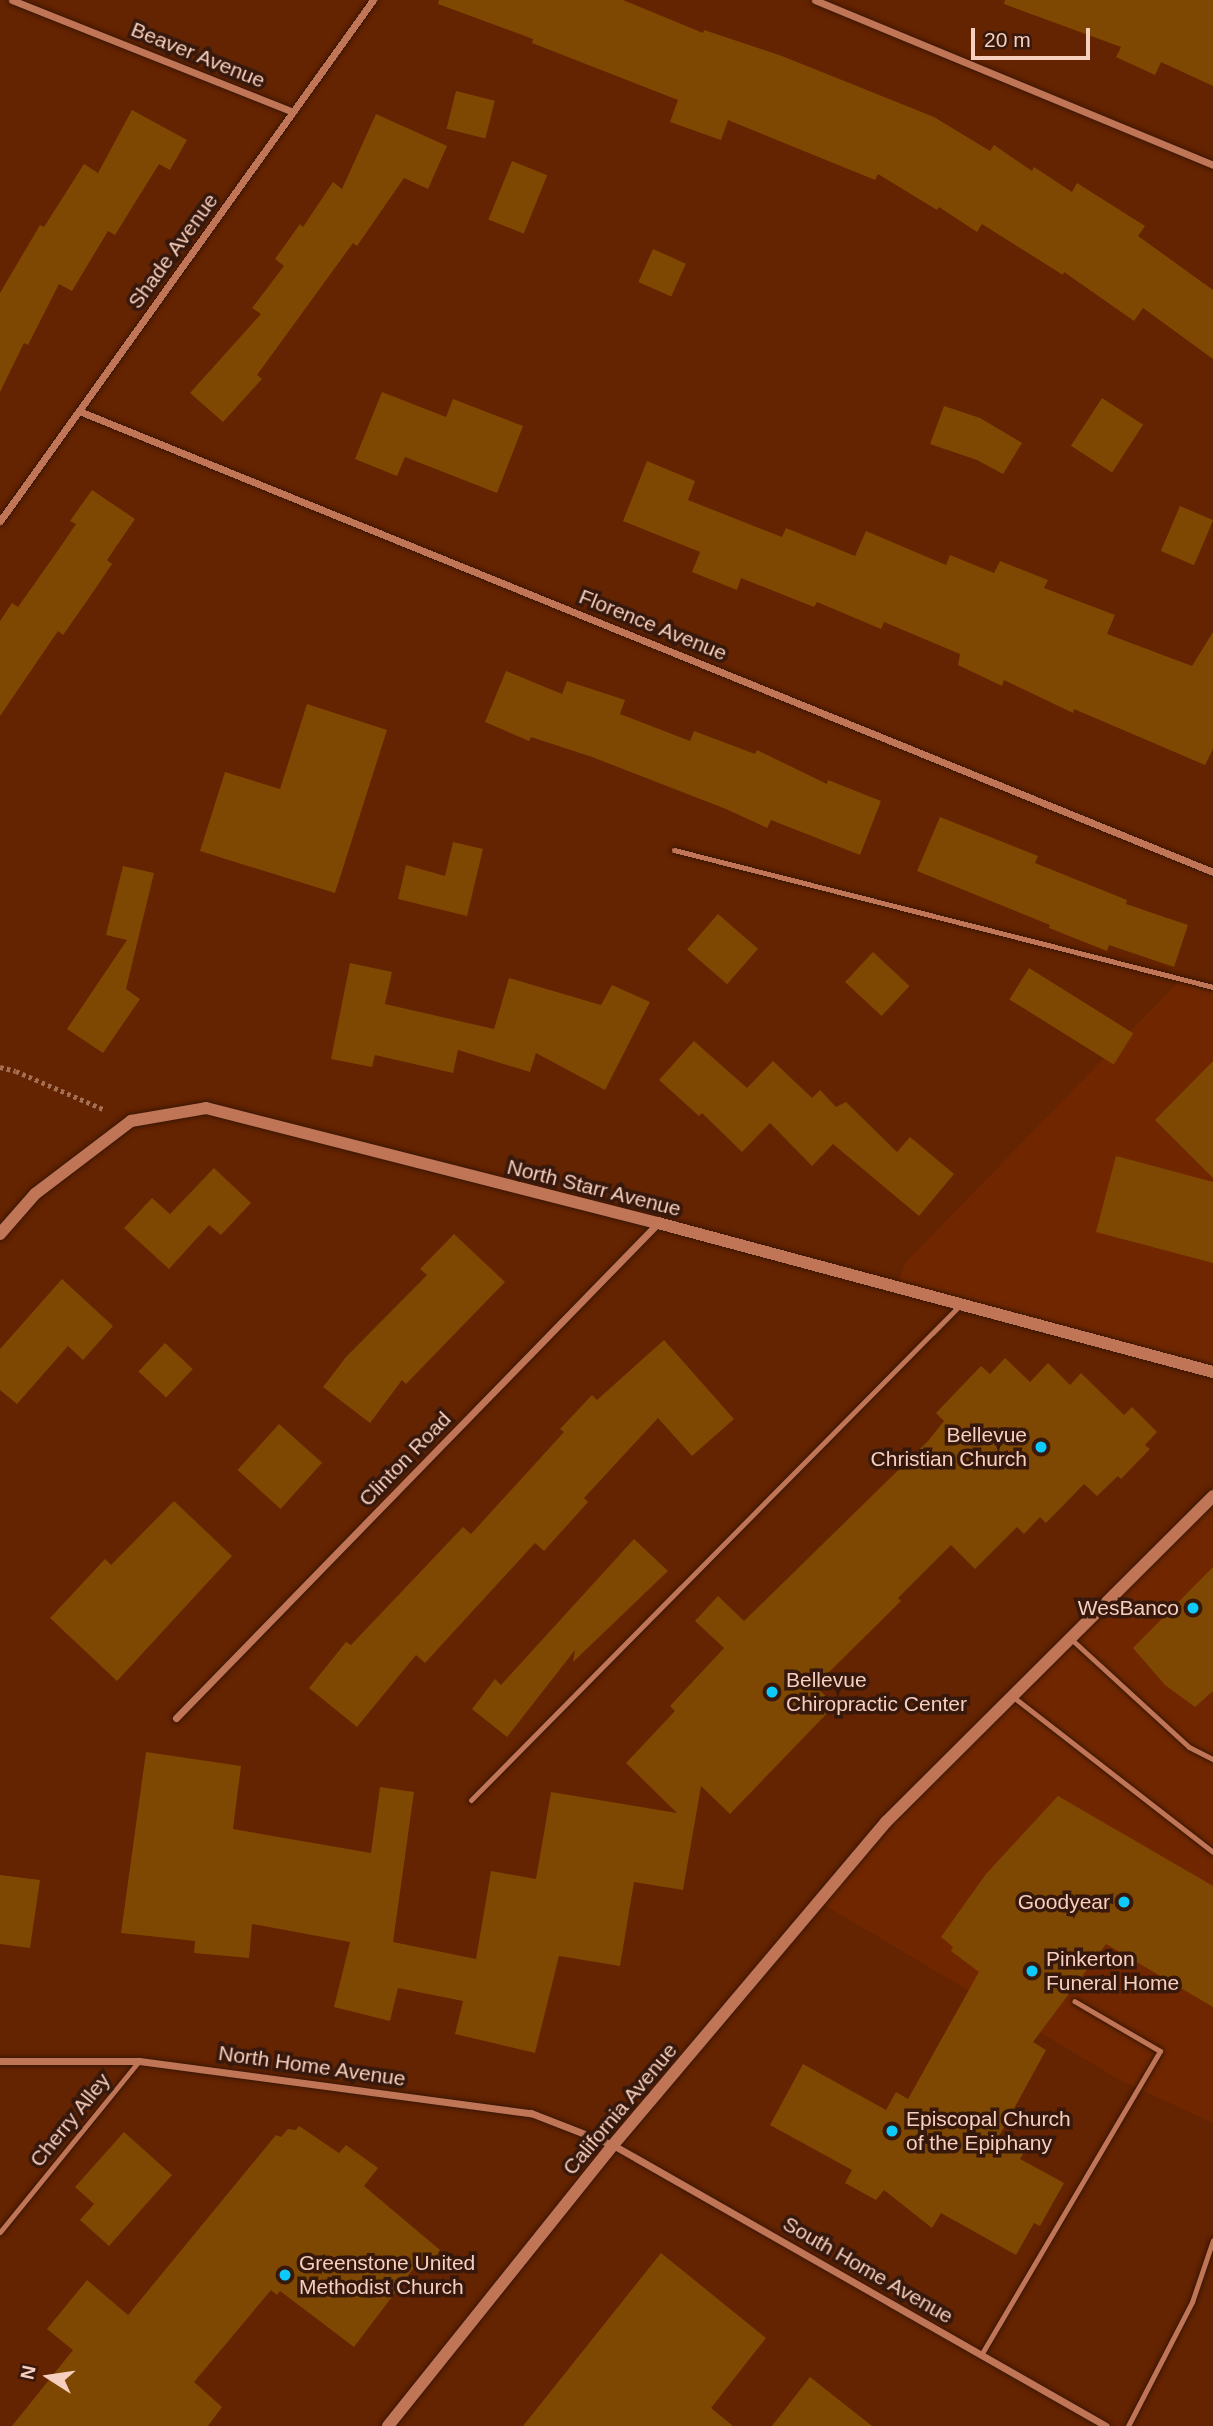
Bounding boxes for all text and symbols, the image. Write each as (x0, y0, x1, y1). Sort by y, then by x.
scale bar (975, 14, 1094, 58)
street label: Beaver Avenue (127, 16, 269, 94)
text: 20 m (984, 28, 1031, 51)
street label: Shade Avenue (122, 188, 224, 314)
street label: Florence Avenue (575, 584, 731, 666)
street label: North Starr Avenue (504, 1154, 684, 1222)
street label: Clinton Road (354, 1407, 456, 1511)
place label: Bellevue Christian Church (871, 1422, 1027, 1472)
marker: Bellevue Christian Church (1033, 1439, 1049, 1455)
place label: WesBanco (1078, 1595, 1179, 1621)
marker: WesBanco (1185, 1600, 1201, 1616)
place label: Bellevue Chiropractic Center (786, 1667, 967, 1717)
marker: Bellevue Chiropractic Center (764, 1684, 780, 1700)
place label: Goodyear (1018, 1889, 1110, 1915)
marker: Goodyear (1116, 1894, 1132, 1910)
place label: Pinkerton Funeral Home (1046, 1946, 1179, 1996)
marker: Pinkerton Funeral Home (1024, 1963, 1040, 1979)
street label: California Avenue (557, 2038, 683, 2180)
street label: North Home Avenue (216, 2040, 408, 2092)
street label: Cherry Alley (24, 2068, 116, 2172)
place label: Episcopal Church of the Epiphany (906, 2106, 1071, 2156)
marker: Episcopal Church of the Epiphany (884, 2123, 900, 2139)
street label: South Home Avenue (778, 2211, 958, 2329)
place label: Greenstone United Methodist Church (299, 2250, 475, 2300)
marker: Greenstone United Methodist Church (277, 2267, 293, 2283)
north arrow (14, 2342, 84, 2412)
text: N (16, 2364, 40, 2381)

